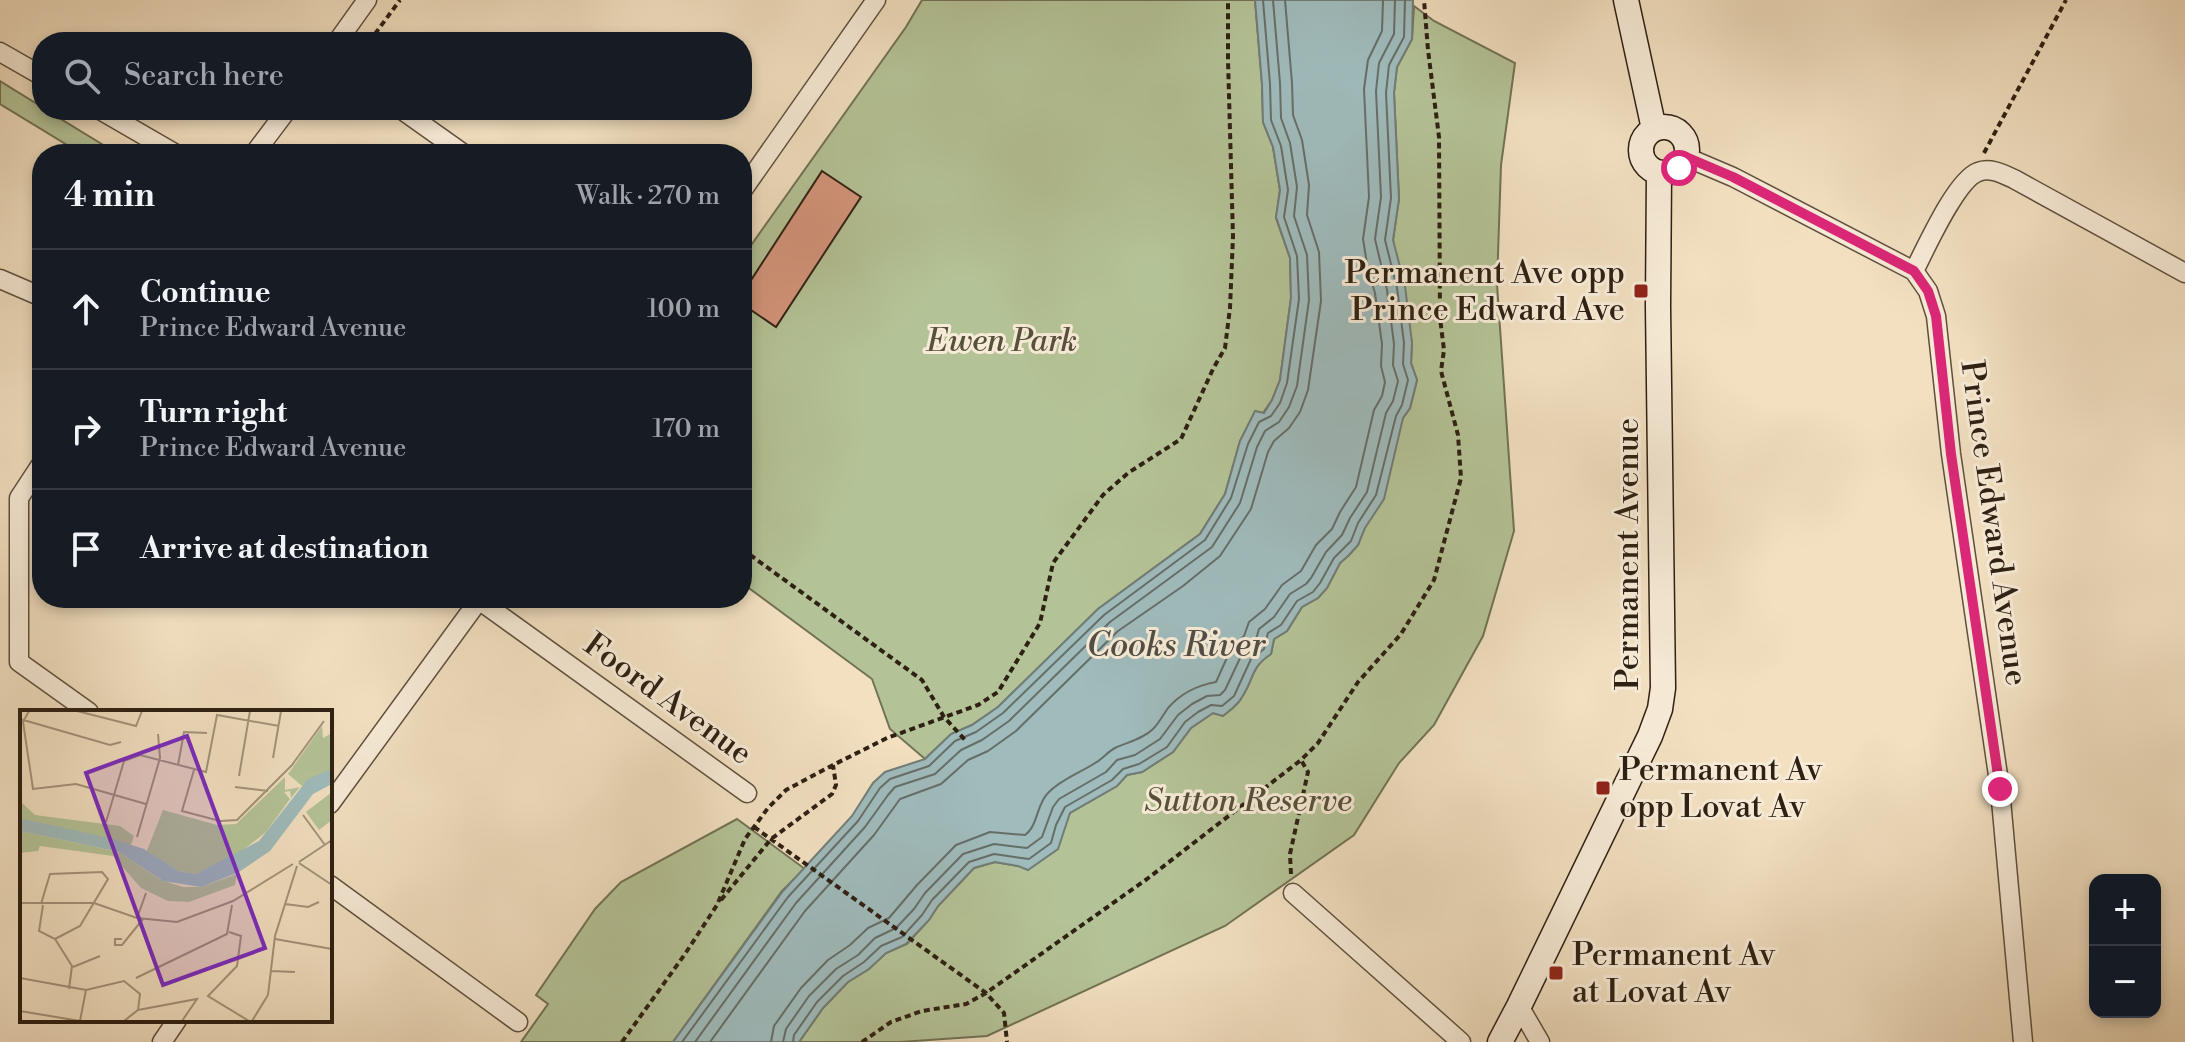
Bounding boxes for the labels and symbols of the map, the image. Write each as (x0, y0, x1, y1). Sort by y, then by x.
route start (1661, 150, 1697, 186)
place label: Permanent Ave opp Prince Edward Ave (1345, 253, 1625, 330)
marker: Permanent Ave opp Prince Edward Ave (1632, 282, 1650, 300)
park label: Ewen Park (925, 321, 1077, 361)
street label: Prince Edward Avenue (1951, 358, 2037, 688)
street label: Permanent Avenue (1608, 418, 1648, 690)
street label: Foord Avenue (576, 624, 760, 774)
water label: Cooks River (1087, 625, 1266, 667)
inset map (20, 710, 332, 1022)
place label: Permanent Av opp Lovat Av (1619, 750, 1823, 827)
route end (1982, 771, 2018, 807)
marker: Permanent Av opp Lovat Av (1594, 779, 1612, 797)
park label: Sutton Reserve (1144, 781, 1352, 821)
place label: Permanent Av at Lovat Av (1572, 935, 1776, 1012)
marker: Permanent Av at Lovat Av (1547, 964, 1565, 982)

